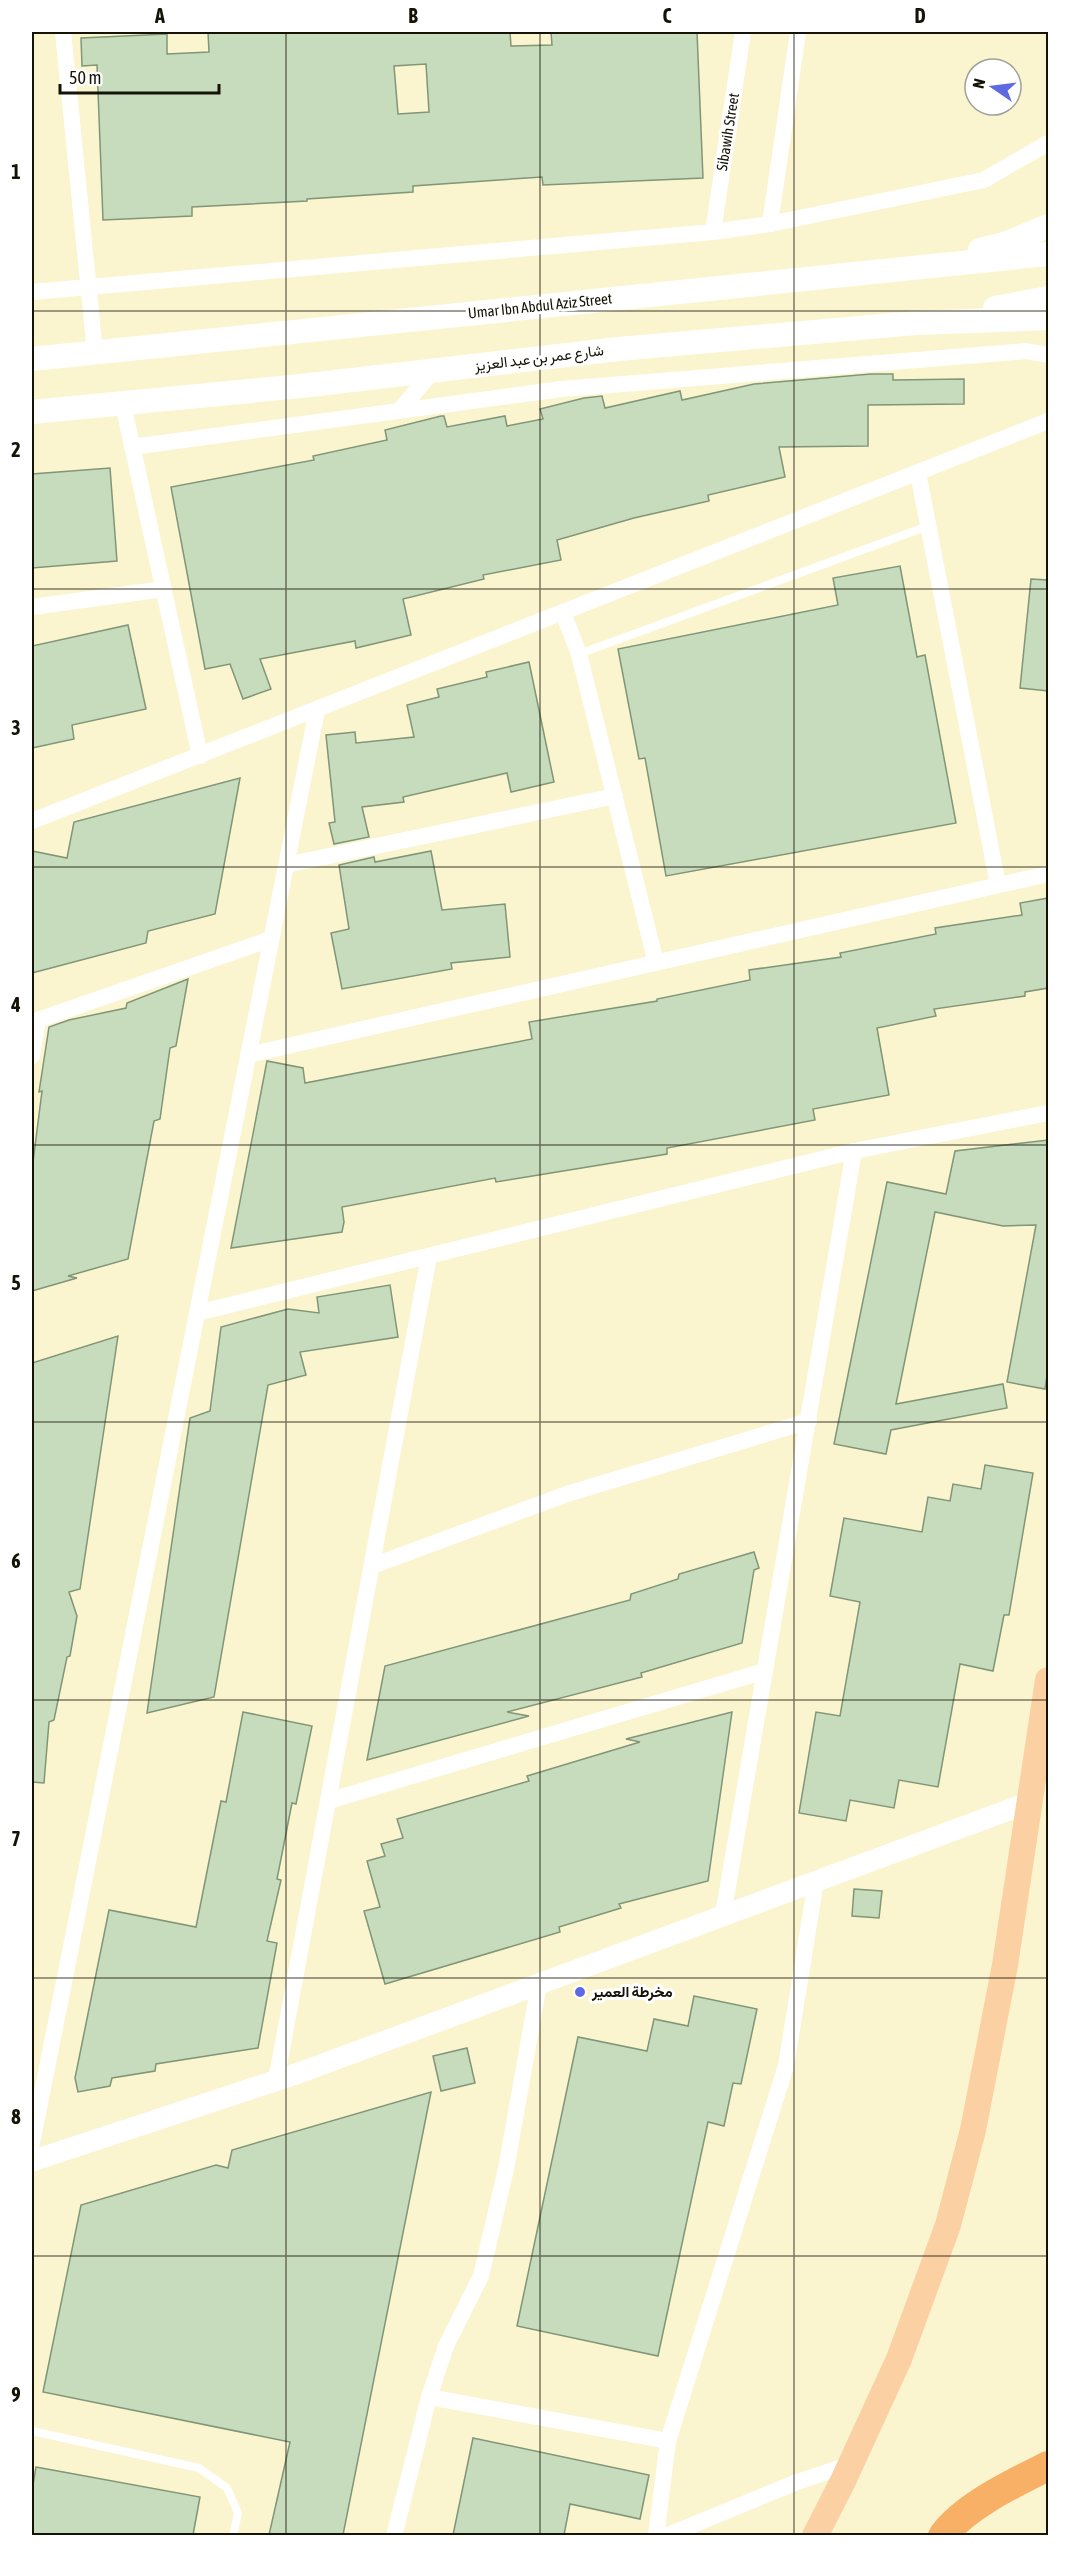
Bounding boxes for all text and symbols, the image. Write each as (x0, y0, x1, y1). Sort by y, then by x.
text: A (154, 4, 165, 27)
text: B (408, 4, 418, 27)
text: C (663, 4, 672, 27)
text: D (914, 4, 926, 27)
scale bar (60, 57, 219, 95)
north arrow (963, 57, 1023, 117)
text: 50 m (69, 67, 101, 88)
text: N (969, 77, 988, 90)
street label: Sibawih Street (713, 92, 742, 172)
text: 1 (11, 160, 21, 183)
street label: Umar Ibn Abdul Aziz Street (467, 289, 613, 322)
street label: شارع عمر بن عبد العزيز (472, 341, 605, 377)
text: 2 (11, 438, 21, 461)
text: 3 (11, 716, 21, 739)
text: 4 (10, 993, 21, 1016)
text: 5 (11, 1271, 21, 1294)
text: 6 (11, 1549, 21, 1572)
text: 7 (11, 1827, 21, 1850)
place label: مخرطة العمير (591, 1983, 673, 2001)
marker: مخرطة العمير (573, 1985, 587, 1999)
text: 8 (11, 2105, 21, 2128)
text: 9 (11, 2383, 21, 2406)

